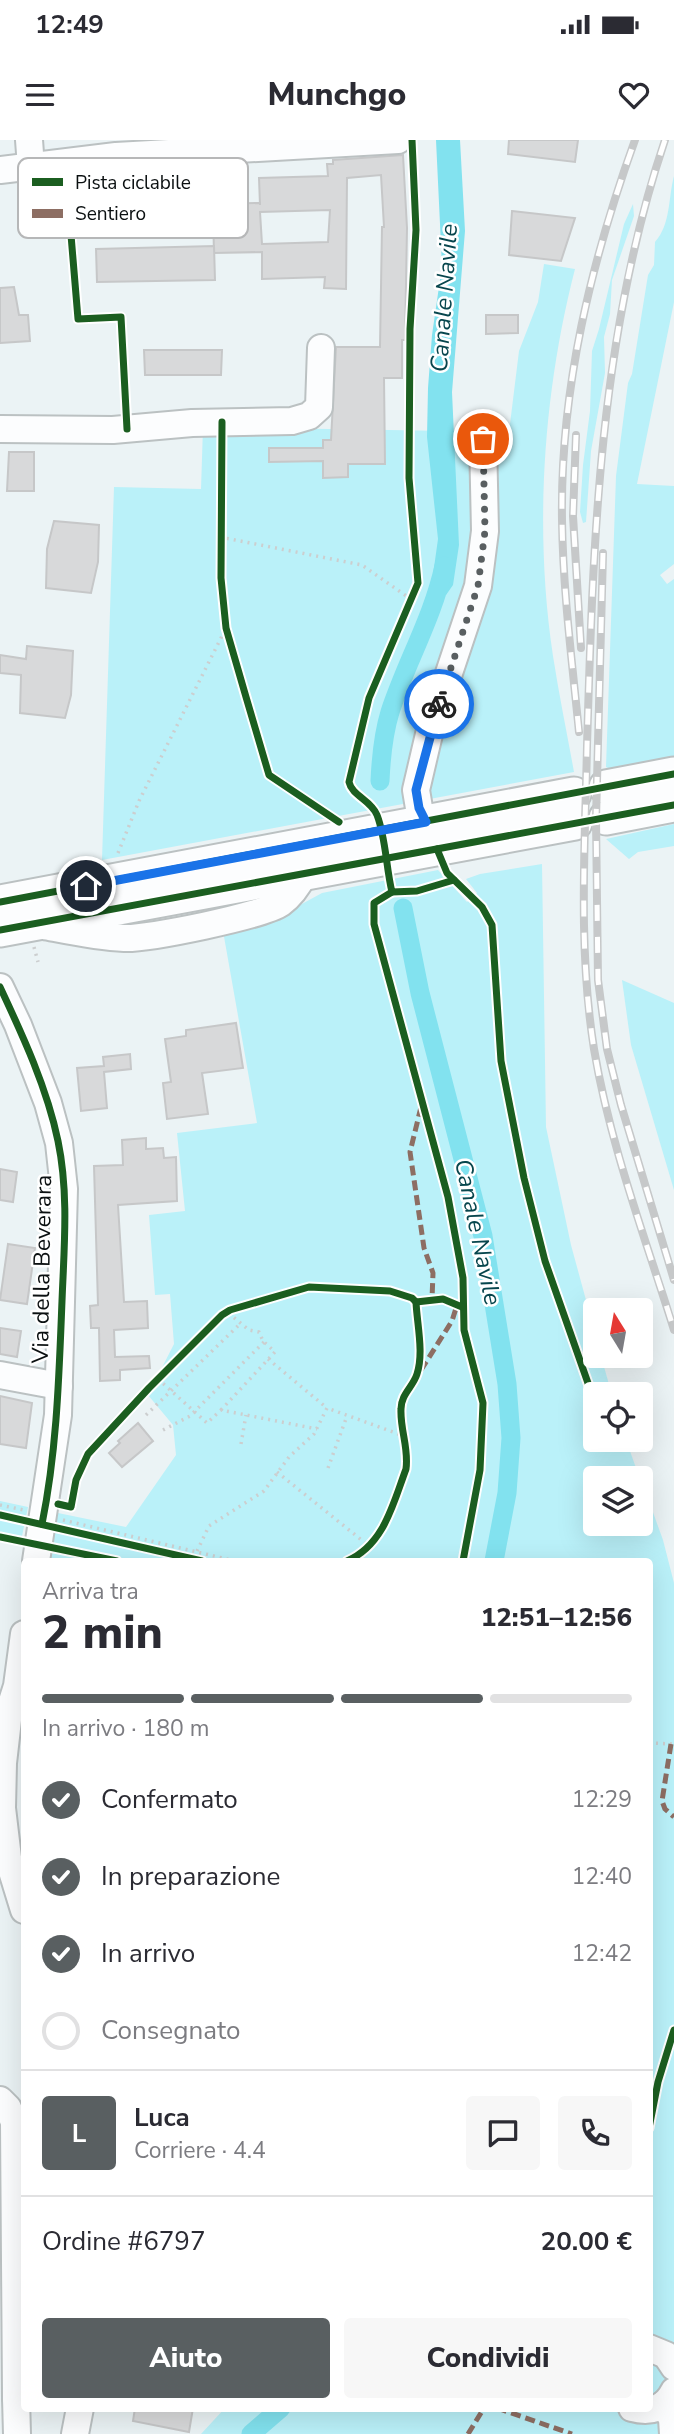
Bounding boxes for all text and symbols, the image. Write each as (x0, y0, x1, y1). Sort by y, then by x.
text: 12:49 (35, 7, 104, 42)
text: Munchgo (268, 73, 406, 116)
icon: menu (21, 76, 59, 114)
icon: heart (615, 76, 653, 114)
legend (18, 158, 248, 238)
text: Pista ciclabile (75, 170, 191, 196)
text: Sentiero (75, 201, 146, 227)
water label: Canale Navile (423, 222, 465, 373)
pin (453, 409, 513, 469)
icon: bag (464, 420, 502, 458)
courier (404, 669, 474, 739)
icon: bike (420, 685, 458, 723)
pin (56, 856, 116, 916)
icon: home (67, 867, 105, 905)
water label: Canale Navile (447, 1156, 509, 1308)
street label: Via della Beverara (25, 1174, 59, 1365)
north arrow (583, 1298, 653, 1368)
map controls (583, 1298, 653, 1536)
button: locate (583, 1382, 653, 1452)
button: layers (583, 1466, 653, 1536)
text: Arriva tra (42, 1576, 139, 1607)
text: 12:51–12:56 (481, 1600, 632, 1635)
text: 2 min (42, 1601, 163, 1664)
text: In arrivo · 180 m (42, 1713, 209, 1744)
icon: check (42, 1781, 80, 1819)
text: Confermato (101, 1782, 238, 1817)
text: 12:29 (572, 1784, 632, 1815)
icon: check (42, 1858, 80, 1896)
text: In preparazione (101, 1859, 280, 1894)
text: 12:40 (572, 1861, 632, 1892)
icon: check (42, 1935, 80, 1973)
text: In arrivo (101, 1936, 195, 1971)
text: 12:42 (572, 1938, 632, 1969)
text: Consegnato (101, 2013, 240, 2048)
button: chat (466, 2096, 540, 2170)
button: phone (558, 2096, 632, 2170)
text: Luca (134, 2100, 190, 2135)
text: L (72, 2116, 86, 2151)
text: Corriere · 4.4 (134, 2135, 266, 2166)
text: Ordine #6797 (42, 2224, 206, 2259)
text: 20.00 € (541, 2224, 632, 2259)
button: Aiuto (42, 2318, 330, 2398)
button: Condividi (344, 2318, 632, 2398)

